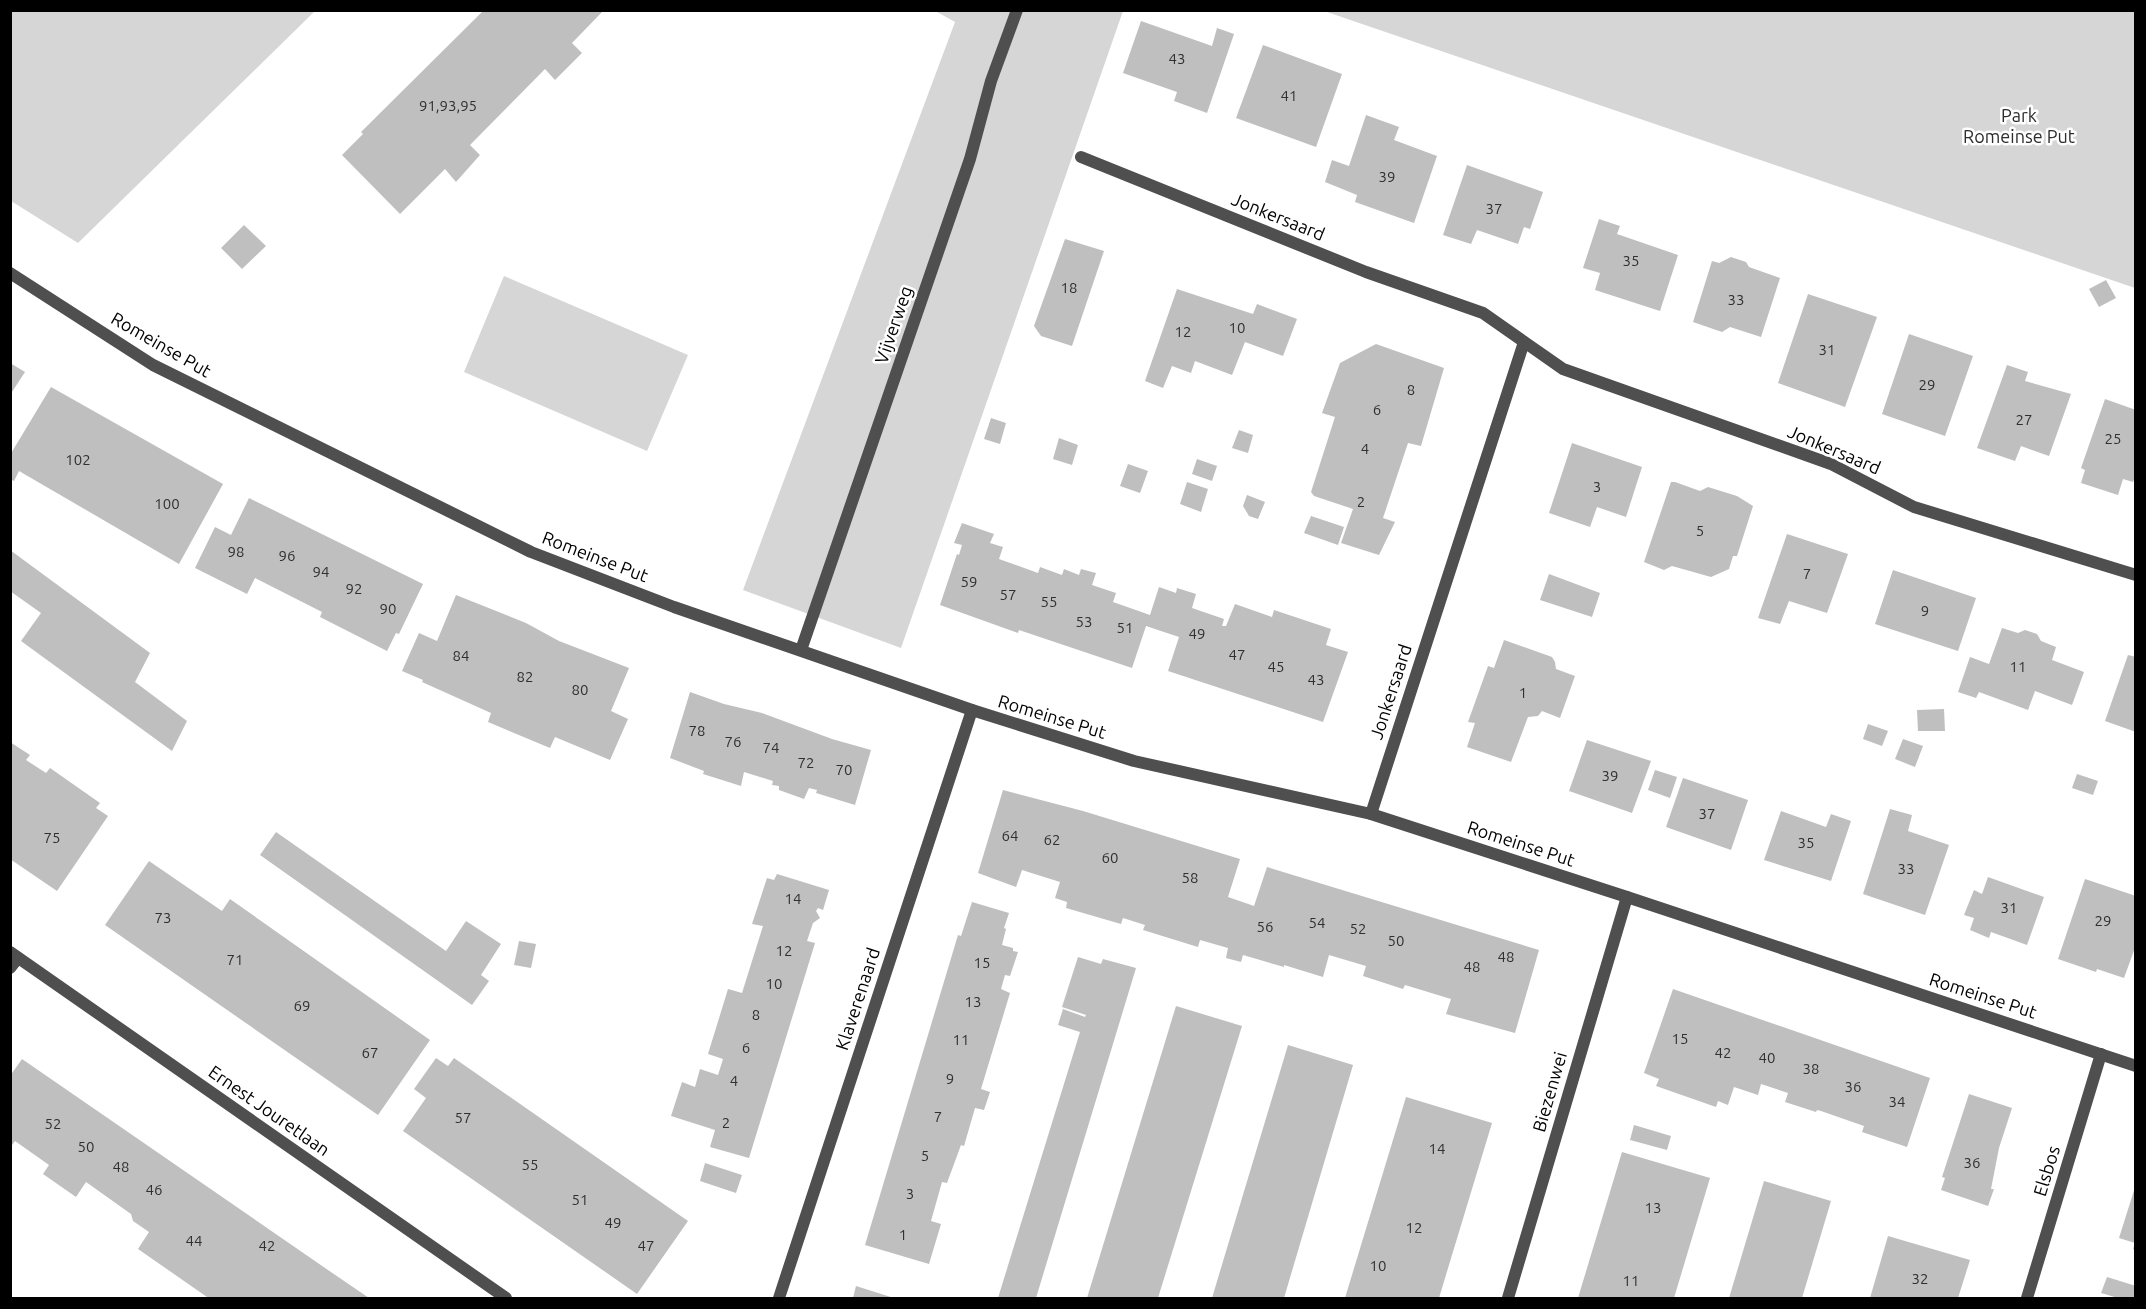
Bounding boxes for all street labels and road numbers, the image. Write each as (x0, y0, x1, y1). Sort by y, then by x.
street label: Jonkersaard (1229, 188, 1328, 244)
street label: Vijverweg (870, 283, 916, 366)
street label: Romeinse Put (108, 308, 215, 381)
street label: Jonkersaard (1785, 421, 1884, 478)
street label: Romeinse Put (540, 527, 651, 585)
street label: Jonkersaard (1365, 642, 1415, 742)
street label: Romeinse Put (996, 690, 1109, 742)
street label: Romeinse Put (1465, 816, 1578, 870)
street label: Klaverenaard (831, 945, 883, 1052)
street label: Romeinse Put (1927, 968, 2040, 1022)
street label: Biezenwei (1528, 1049, 1570, 1134)
street label: Ernest Jouretlaan (205, 1061, 334, 1159)
street label: Elsbos (2029, 1143, 2063, 1198)

